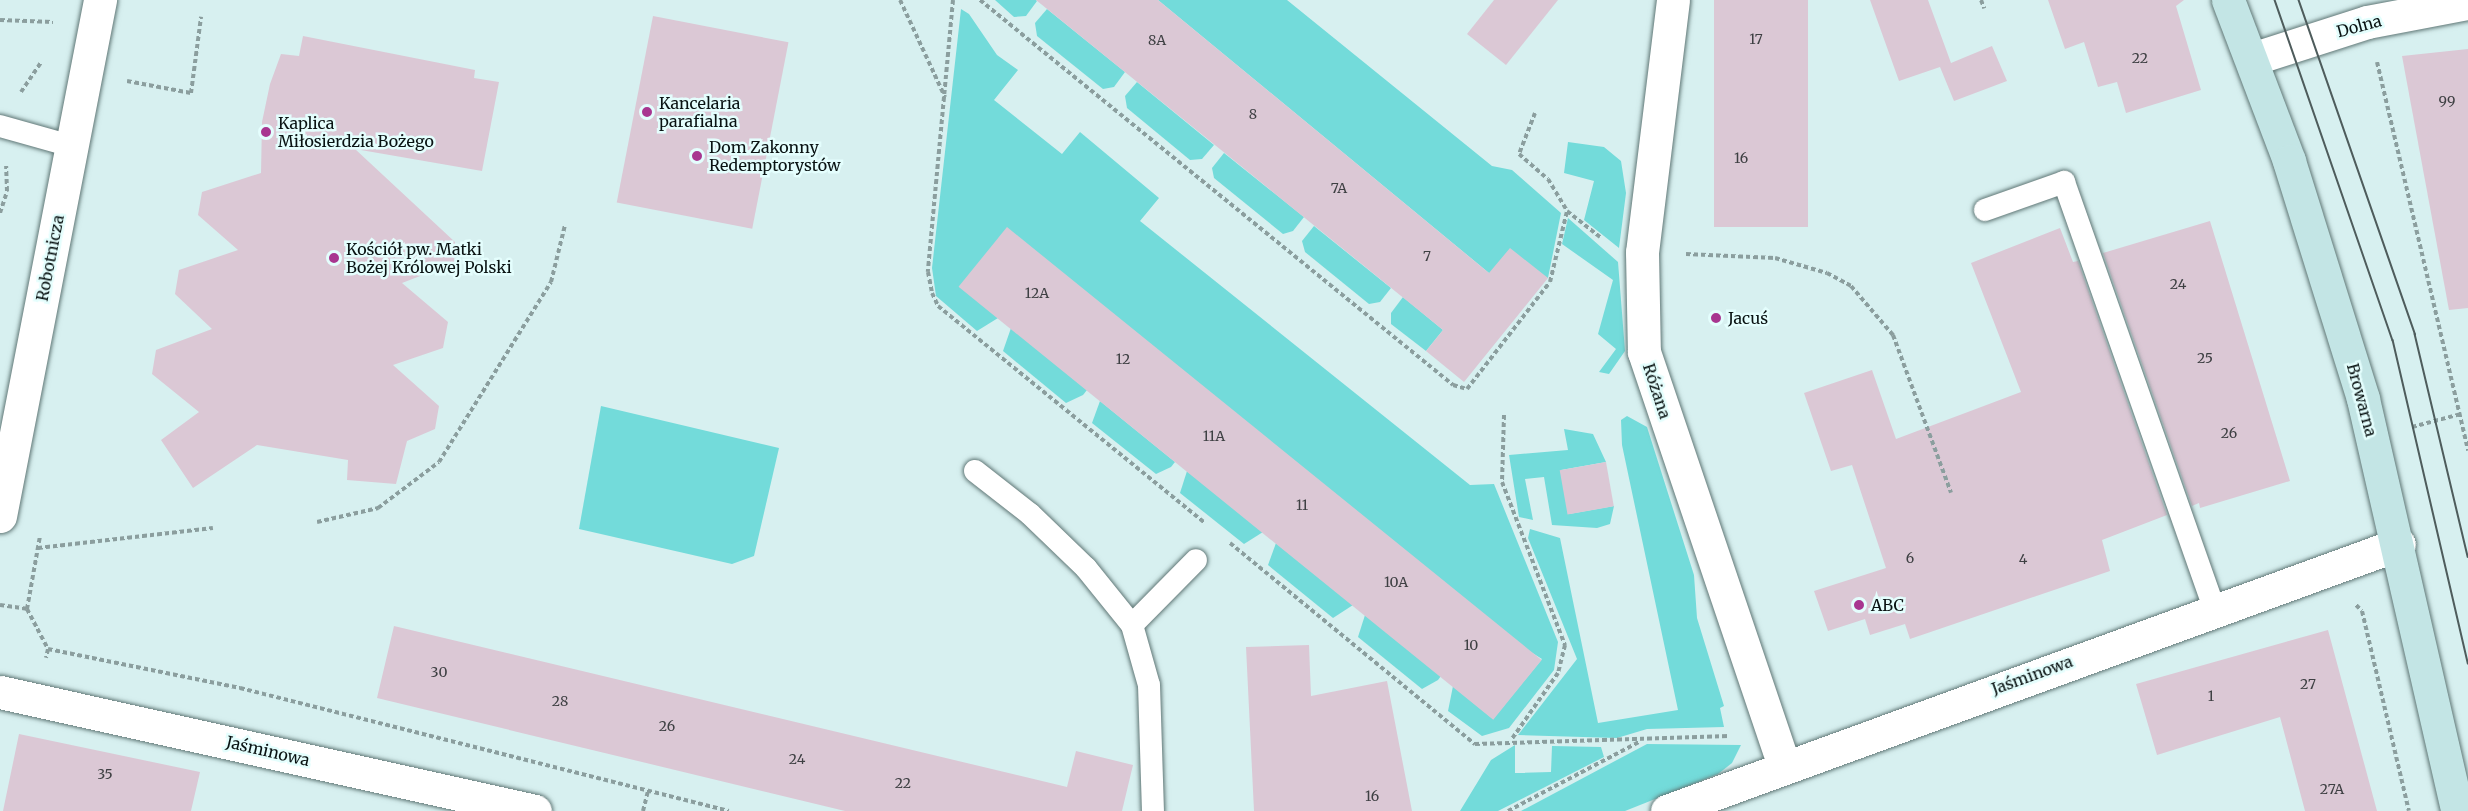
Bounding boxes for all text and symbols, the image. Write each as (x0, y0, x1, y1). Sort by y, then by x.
street label: Dolna (2334, 11, 2384, 41)
house number: 17 (1749, 31, 1763, 47)
house number: 8A (1148, 32, 1166, 48)
house number: 22 (2132, 50, 2148, 66)
place label: Kancelaria parafialna (659, 93, 740, 131)
house number: 99 (2439, 93, 2455, 109)
marker: Kancelaria parafialna (640, 105, 654, 119)
house number: 8 (1249, 106, 1257, 122)
place label: Kaplica Miłosierdzia Bożego (278, 113, 434, 151)
marker: Kaplica Miłosierdzia Bożego (259, 125, 273, 139)
place label: Dom Zakonny Redemptorystów (709, 137, 841, 175)
marker: Dom Zakonny Redemptorystów (690, 149, 704, 163)
house number: 16 (1734, 150, 1748, 166)
house number: 7A (1331, 180, 1347, 196)
street label: Robotnicza (32, 213, 68, 303)
place label: Kościół pw. Matki Bożej Królowej Polski (346, 239, 512, 277)
house number: 7 (1423, 248, 1431, 264)
marker: Kościół pw. Matki Bożej Królowej Polski (327, 251, 341, 265)
house number: 24 (2170, 276, 2186, 292)
house number: 12A (1025, 285, 1049, 301)
place label: Jacuś (1728, 308, 1768, 328)
marker: Jacuś (1709, 311, 1723, 325)
house number: 25 (2197, 350, 2213, 366)
house number: 12 (1116, 351, 1130, 367)
street label: Różana (1639, 361, 1675, 421)
street label: Browarna (2343, 361, 2381, 439)
house number: 26 (2221, 425, 2237, 441)
house number: 11A (1203, 428, 1225, 444)
house number: 11 (1296, 497, 1308, 513)
house number: 6 (1906, 550, 1914, 566)
house number: 4 (2019, 551, 2027, 567)
house number: 10A (1384, 574, 1408, 590)
place label: ABC (1871, 595, 1904, 615)
marker: ABC (1852, 598, 1866, 612)
house number: 10 (1464, 637, 1478, 653)
street label: Jaśminowa (1989, 651, 2075, 699)
house number: 30 (431, 664, 447, 680)
house number: 27 (2300, 676, 2316, 692)
house number: 1 (2208, 688, 2214, 704)
house number: 28 (552, 693, 568, 709)
house number: 26 (659, 718, 675, 734)
street label: Jaśminowa (225, 732, 311, 770)
house number: 24 (789, 751, 805, 767)
house number: 35 (97, 766, 113, 782)
house number: 22 (895, 775, 911, 791)
house number: 27A (2320, 781, 2344, 797)
house number: 16 (1365, 788, 1379, 804)

